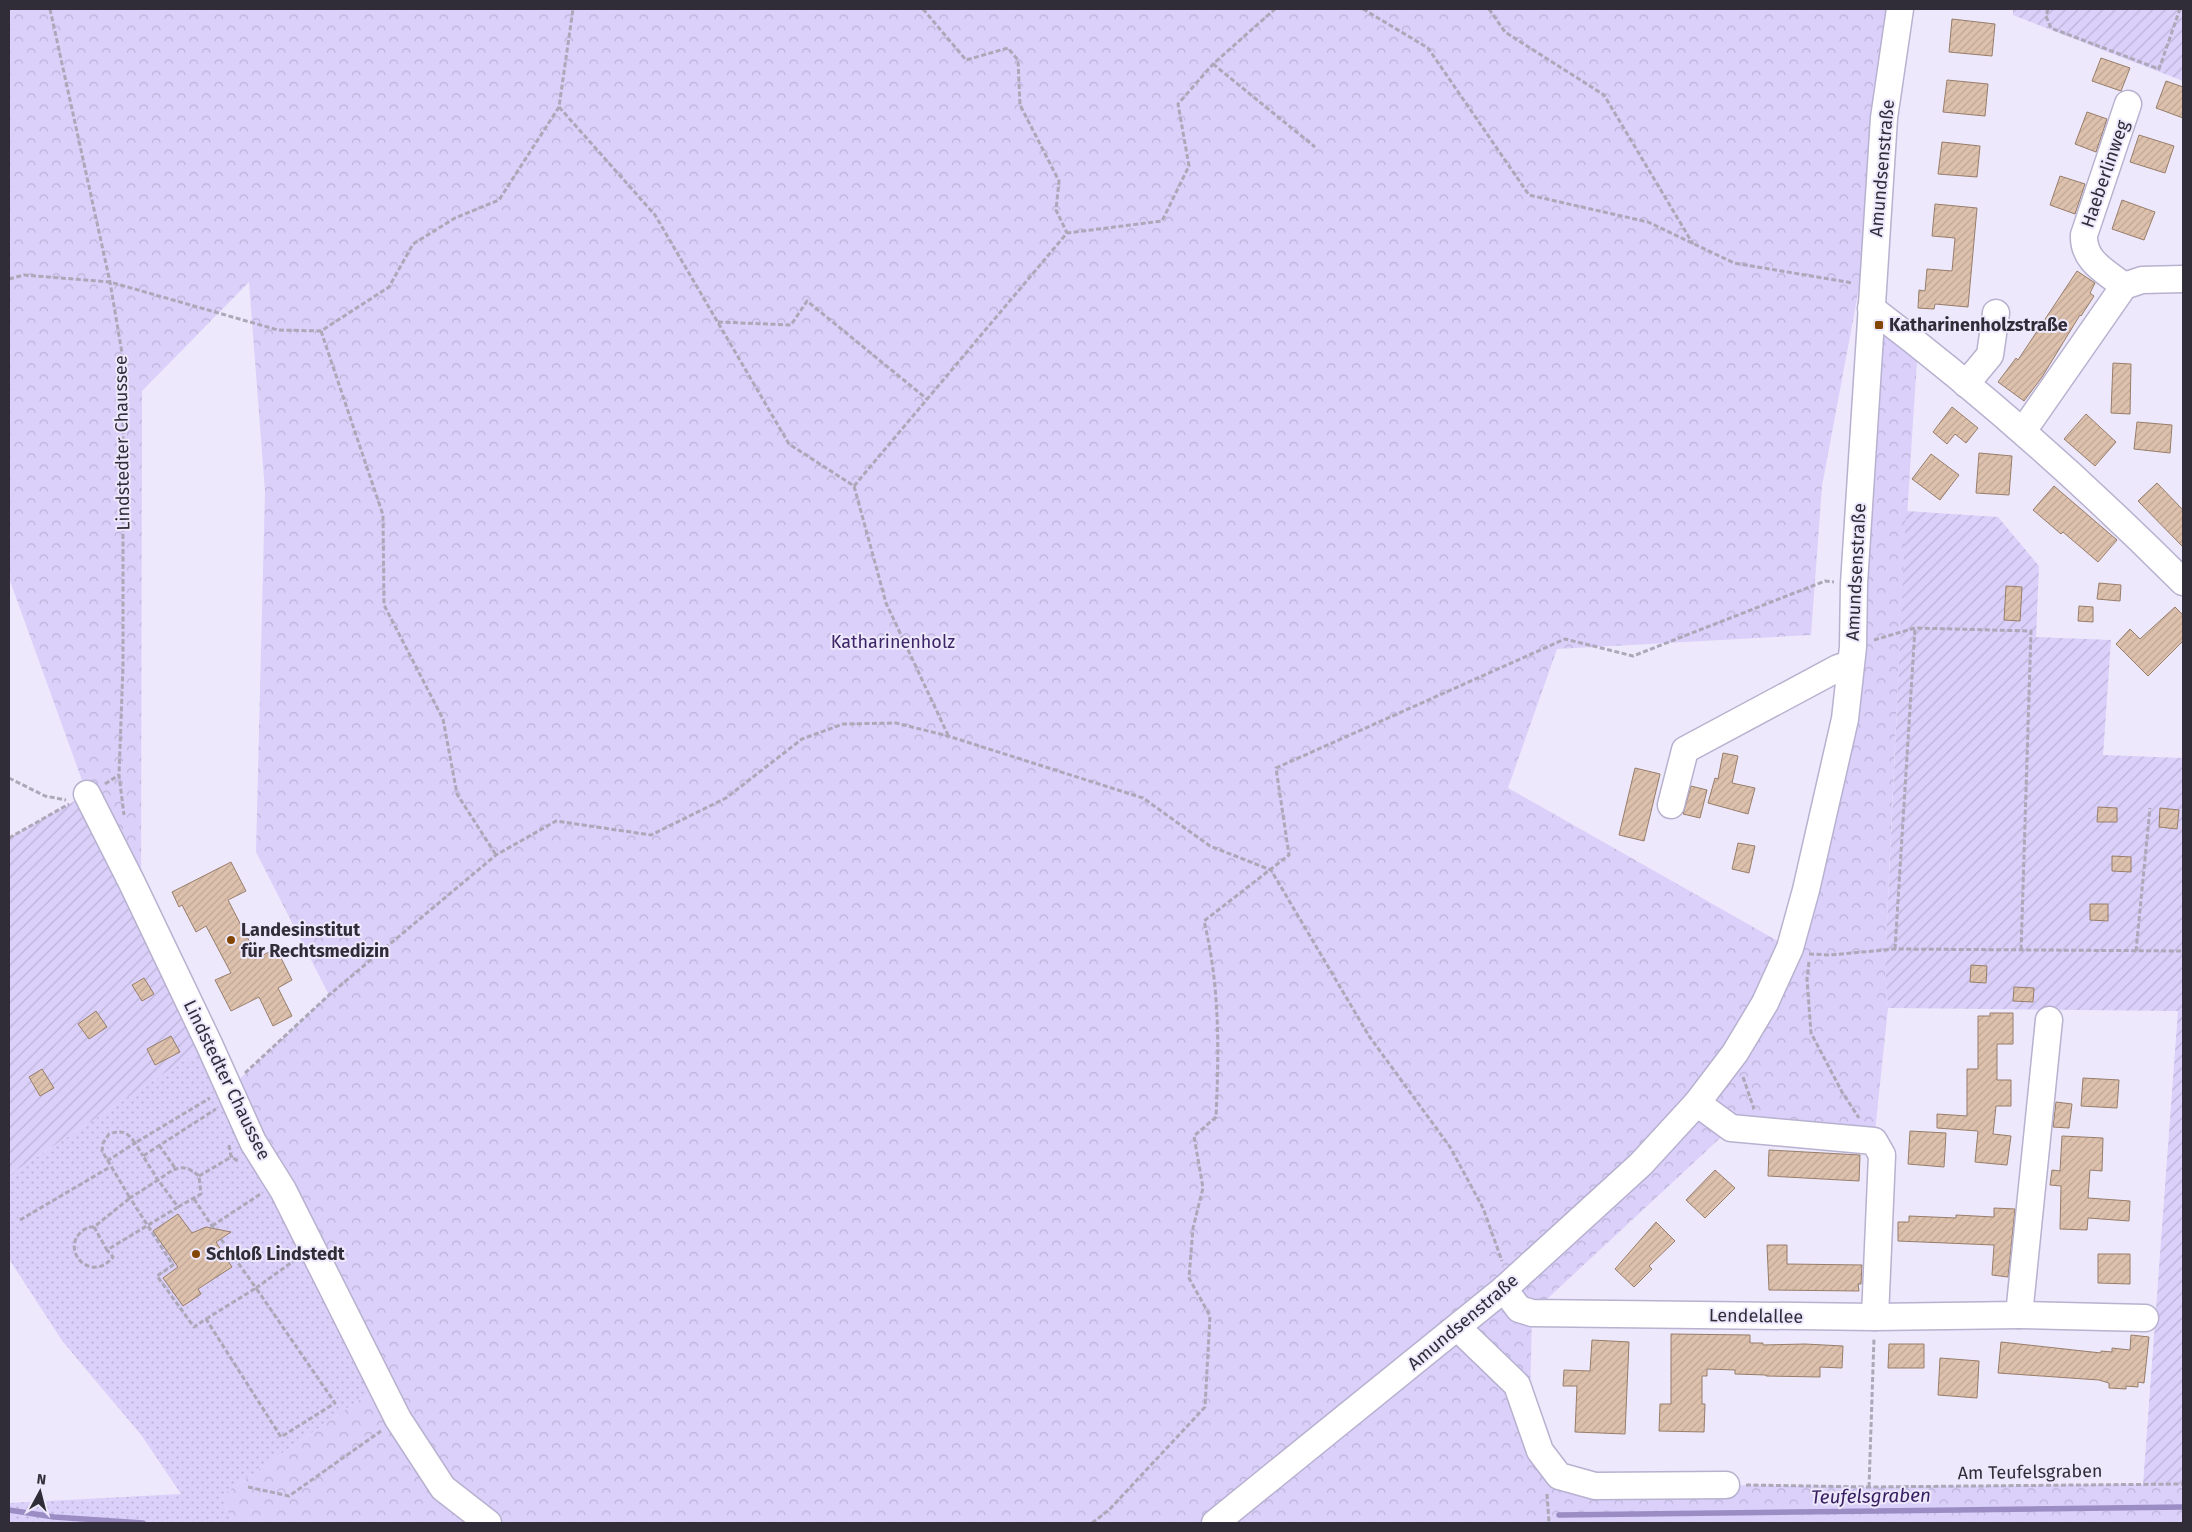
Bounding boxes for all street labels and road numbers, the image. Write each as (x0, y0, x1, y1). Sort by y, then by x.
street label: Amundsenstraße (1865, 98, 1899, 238)
street label: Haeberlinweg (2076, 117, 2134, 231)
street label: Lindstedter Chaussee (109, 355, 135, 531)
street label: Amundsenstraße (1841, 503, 1871, 641)
street label: Lindstedter Chaussee (179, 996, 275, 1164)
street label: Amundsenstraße (1403, 1269, 1523, 1375)
street label: Lendelallee (1709, 1304, 1803, 1328)
street label: Am Teufelsgraben (1957, 1460, 2103, 1484)

